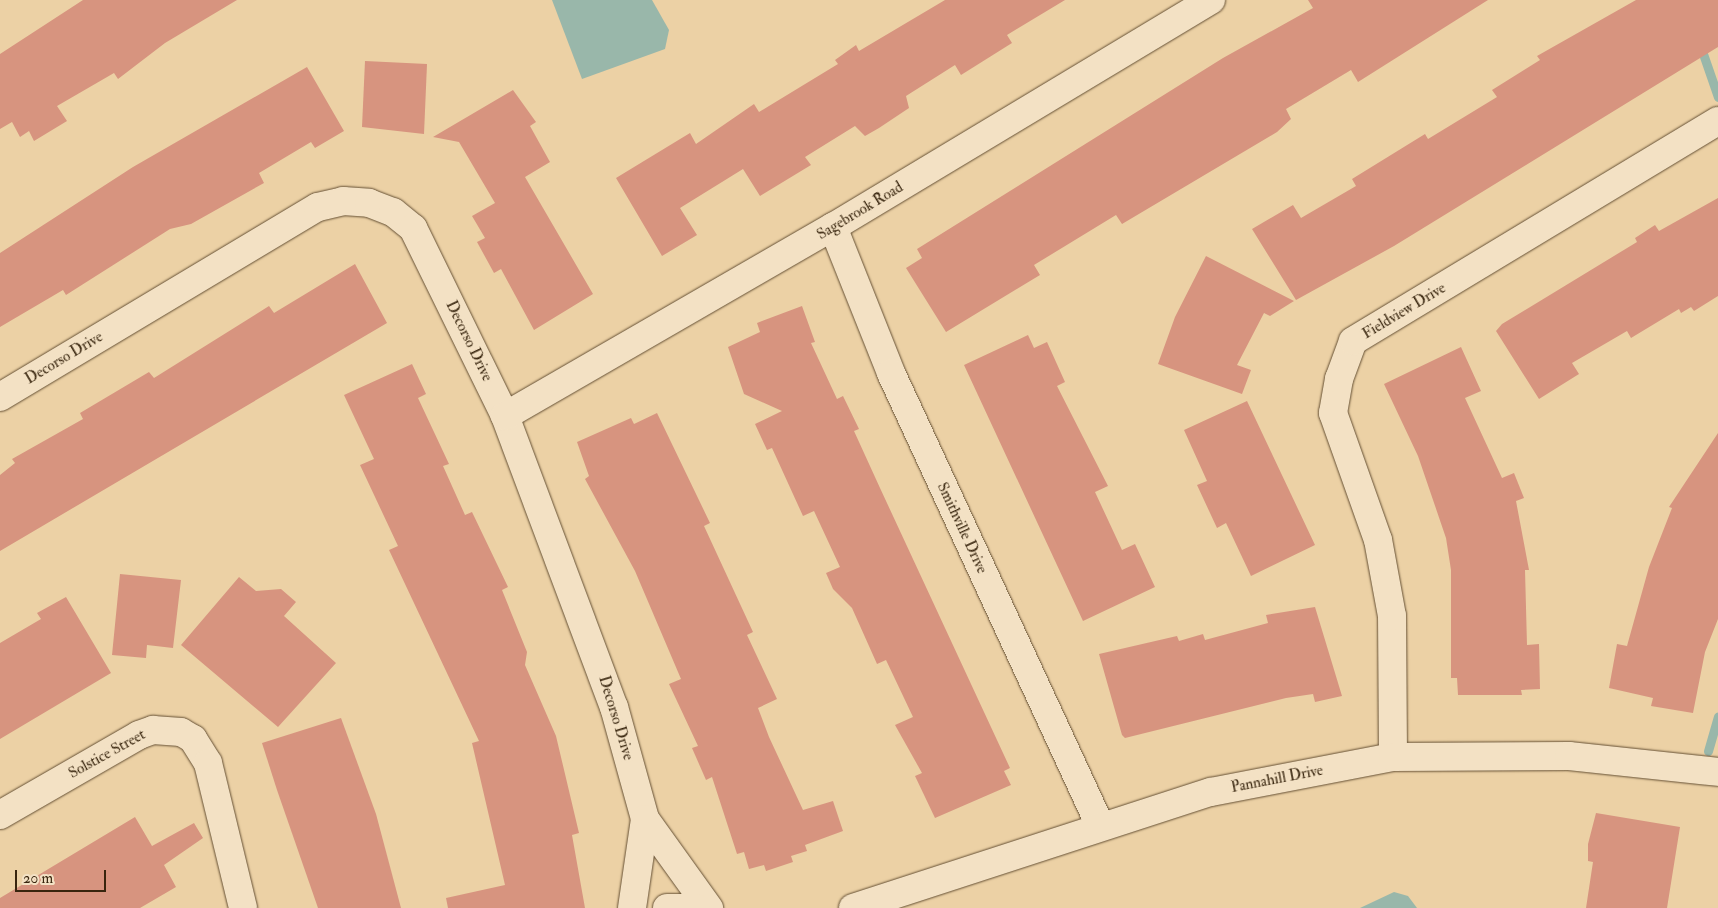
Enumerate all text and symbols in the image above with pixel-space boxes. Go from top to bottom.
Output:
street label: Sagebrook Road [814,178,906,244]
street label: Fieldview Drive [1359,279,1449,343]
street label: Decorso Drive [442,298,496,384]
street label: Decorso Drive [22,328,106,388]
street label: Smithville Drive [933,480,991,576]
street label: Decorso Drive [595,674,637,762]
street label: Solstice Street [66,726,148,782]
street label: Pannahill Drive [1230,761,1324,797]
scale bar [18,860,109,892]
text: 20 m [23,869,53,888]

